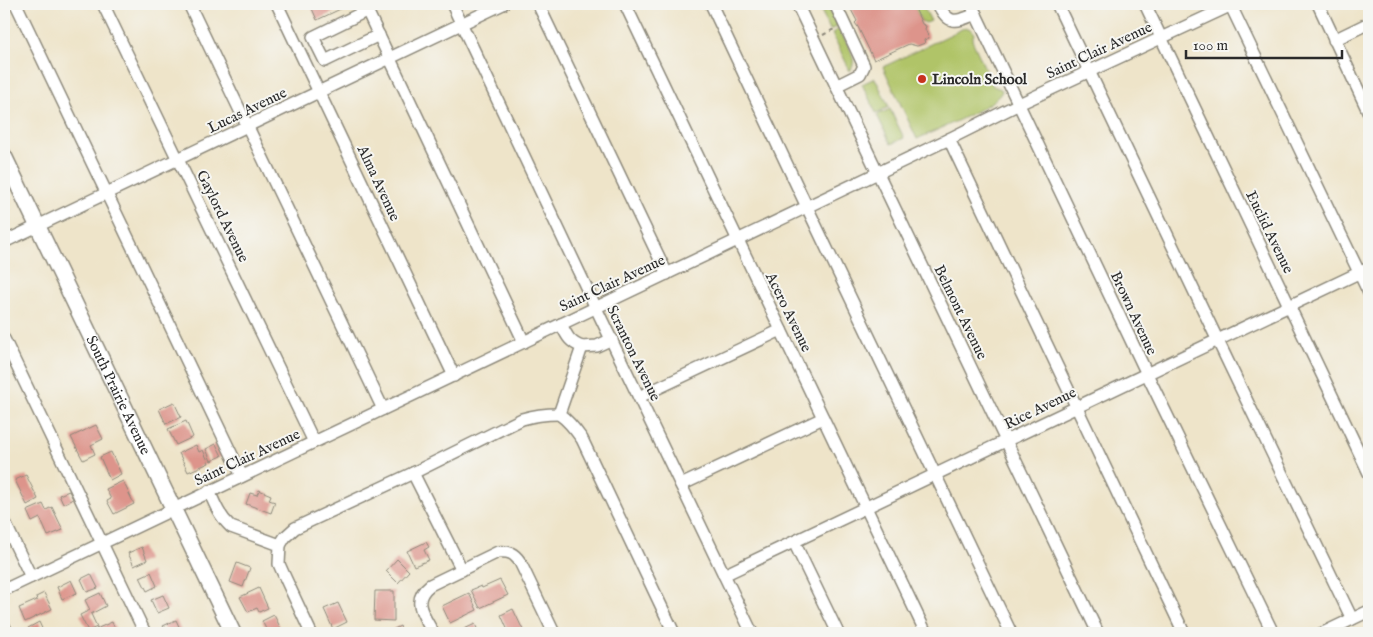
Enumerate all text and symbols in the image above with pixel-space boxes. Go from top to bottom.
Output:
street label: Saint Clair Avenue [1043,18,1155,83]
scale bar [1186,28,1342,60]
text: 100 m [1193,36,1229,55]
place label: Lincoln School [932,70,1028,89]
marker: Lincoln School [916,73,928,85]
street label: Lucas Avenue [205,83,290,138]
street label: Alma Avenue [352,141,404,224]
street label: Gaylord Avenue [192,167,253,265]
street label: Euclid Avenue [1241,188,1298,277]
street label: Saint Clair Avenue [556,251,668,316]
street label: Belmont Avenue [930,262,992,363]
street label: Acero Avenue [761,268,816,355]
street label: Brown Avenue [1106,268,1161,358]
street label: Scranton Avenue [602,302,665,404]
street label: South Prairie Avenue [82,332,155,458]
street label: Rice Avenue [1001,383,1079,434]
street label: Saint Clair Avenue [191,425,303,490]

